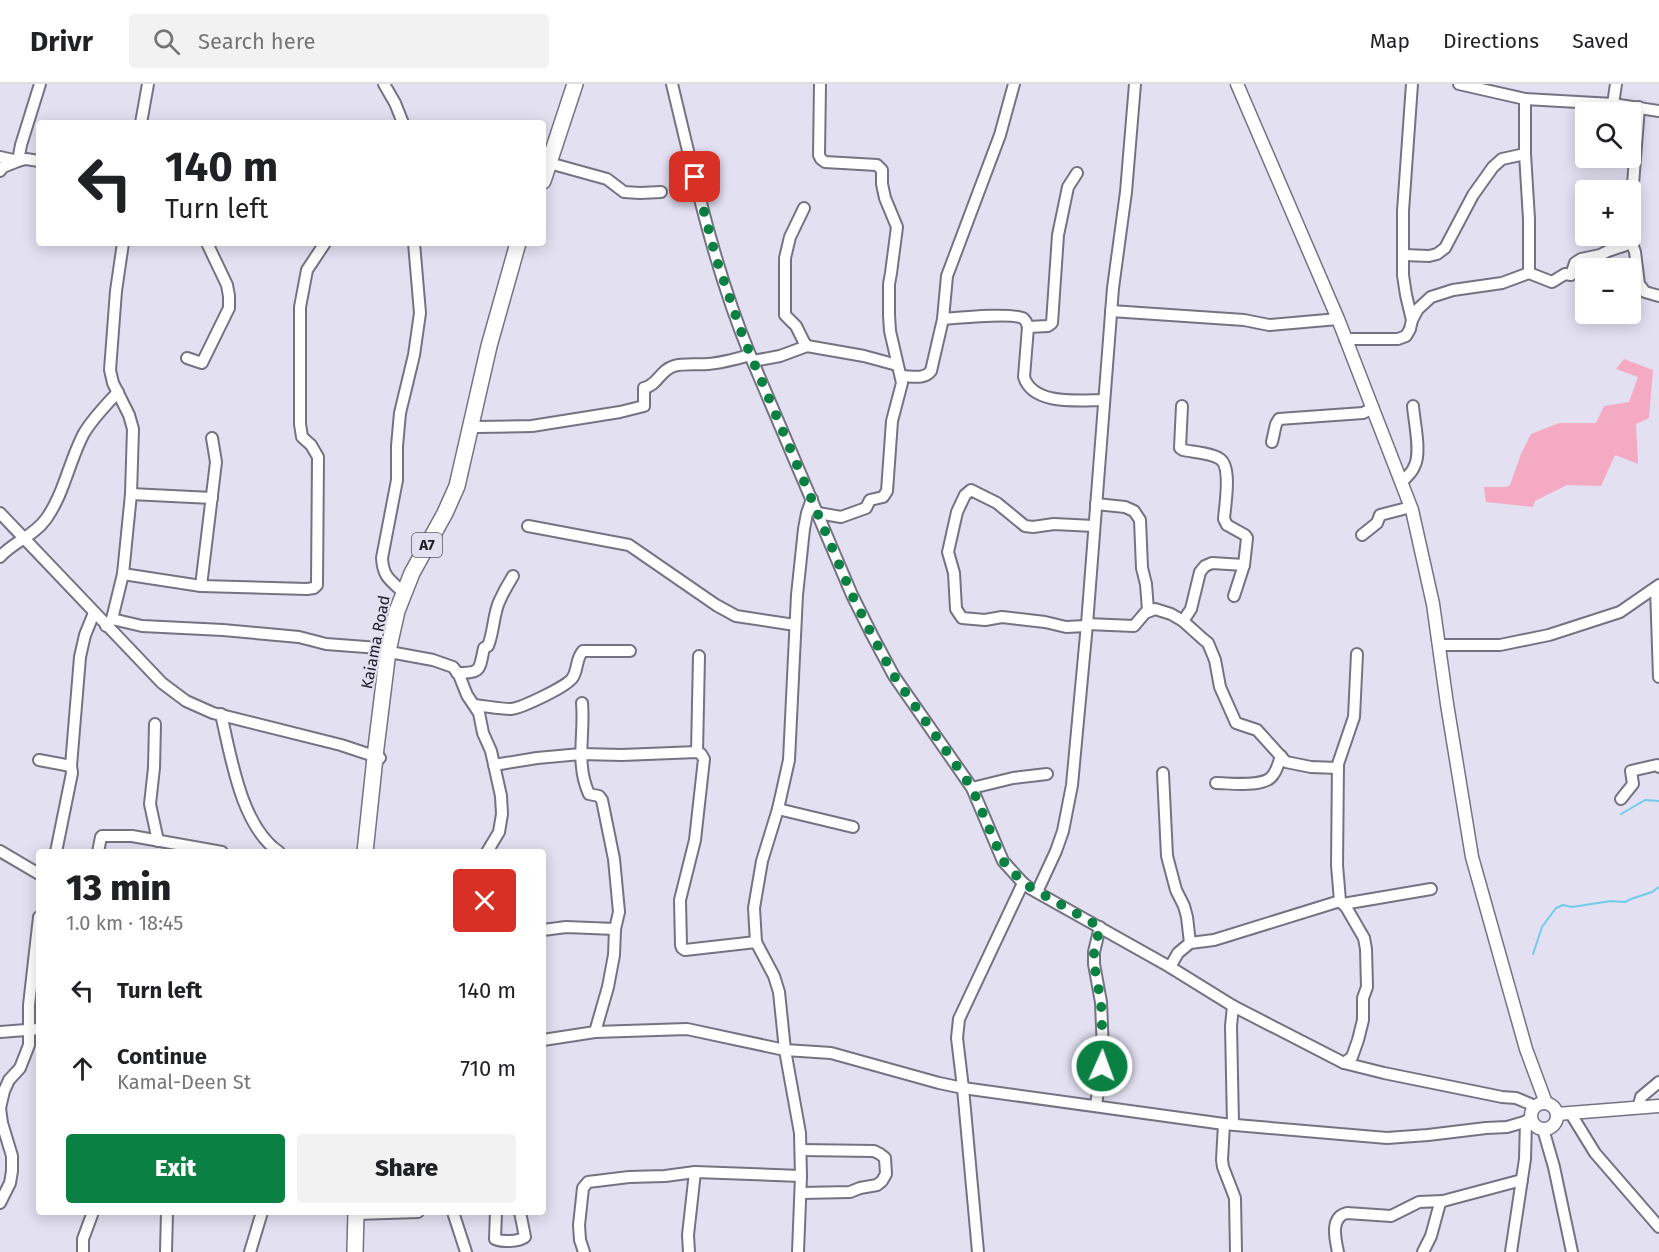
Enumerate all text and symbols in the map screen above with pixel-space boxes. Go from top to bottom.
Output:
search box [129,14,549,68]
text: Drivr [30,25,93,58]
icon: search [150,25,183,58]
text: Search here [198,28,315,55]
text: Map [1370,28,1410,54]
text: Directions [1443,28,1539,54]
text: Saved [1572,28,1629,54]
map controls [1575,102,1641,324]
button: search [1575,102,1641,168]
text: 140 m [165,142,278,192]
icon: left [66,144,144,222]
pin [669,151,720,202]
icon: arrive [678,160,711,193]
button: + [1575,180,1641,246]
text: Turn left [165,193,268,225]
button: − [1575,258,1641,324]
road number: A7 [412,533,442,557]
street label: Kaiama Road [357,594,394,690]
text: 13 min [66,866,171,910]
button: close [453,869,516,932]
text: 1.0 km · 18:45 [66,911,183,935]
icon: left [66,974,99,1007]
text: Turn left [117,977,202,1004]
text: 140 m [458,977,516,1004]
position arrow [1070,1034,1134,1098]
text: Continue [117,1043,207,1070]
icon: ahead [66,1052,99,1085]
text: 710 m [460,1055,516,1082]
text: Kamal-Deen St [117,1070,251,1094]
button: Exit [66,1134,285,1203]
button: Share [297,1134,516,1203]

